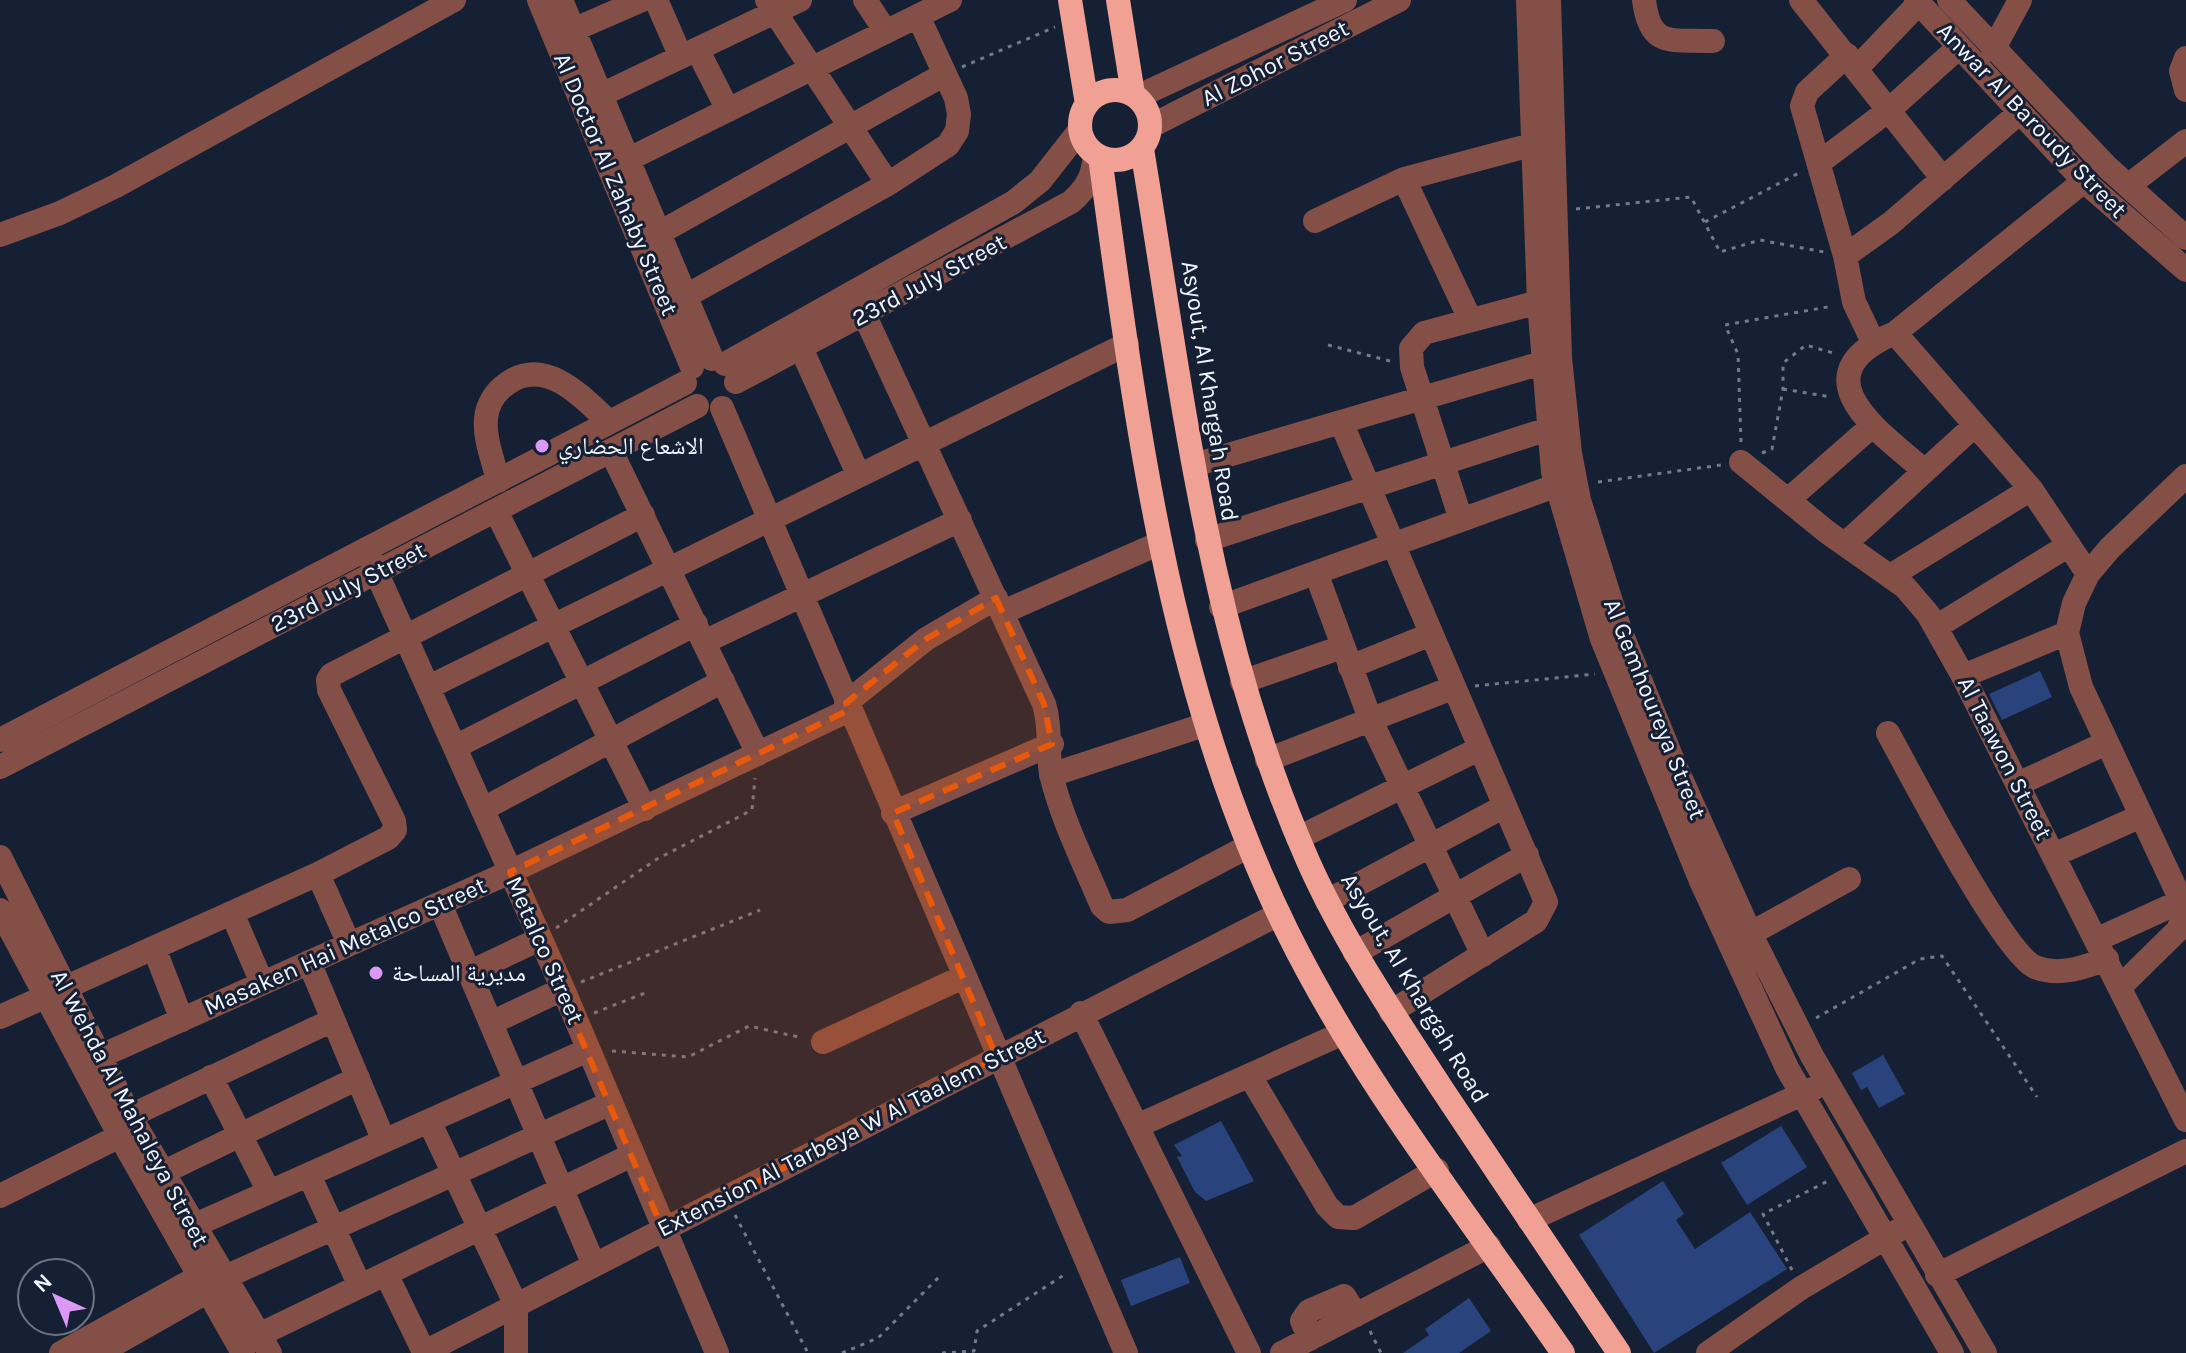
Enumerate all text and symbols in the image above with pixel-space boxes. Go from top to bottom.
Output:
street label: Al Zohor Street [1197,14,1353,112]
street label: Anwar Al Baroudy Street [1931,16,2133,224]
street label: Al Doctor Al Zahaby Street [548,49,684,319]
street label: 23rd July Street [847,228,1011,332]
street label: Asyout, Al Khargah Road [1176,259,1244,523]
place label: الاشعاع الحضاري [558,432,704,465]
marker: الاشعاع الحضاري [533,437,551,455]
street label: 23rd July Street [266,536,430,638]
street label: Al Gemhoureya Street [1598,595,1712,823]
street label: Al Taawon Street [1952,672,2058,844]
street label: Asyout, Al Khargah Road [1335,868,1495,1108]
street label: Masaken Hai Metalco Street [199,871,491,1021]
street label: Metalco Street [500,872,590,1028]
place label: مديرية المساحة [392,959,526,987]
marker: مديرية المساحة [367,964,385,982]
street label: Al Wehda Al Mahaleya Street [45,965,215,1251]
street label: Extension Al Tarbeya W Al Taalem Street [652,1021,1050,1243]
north arrow [16,1257,96,1337]
text: N [28,1268,58,1298]

